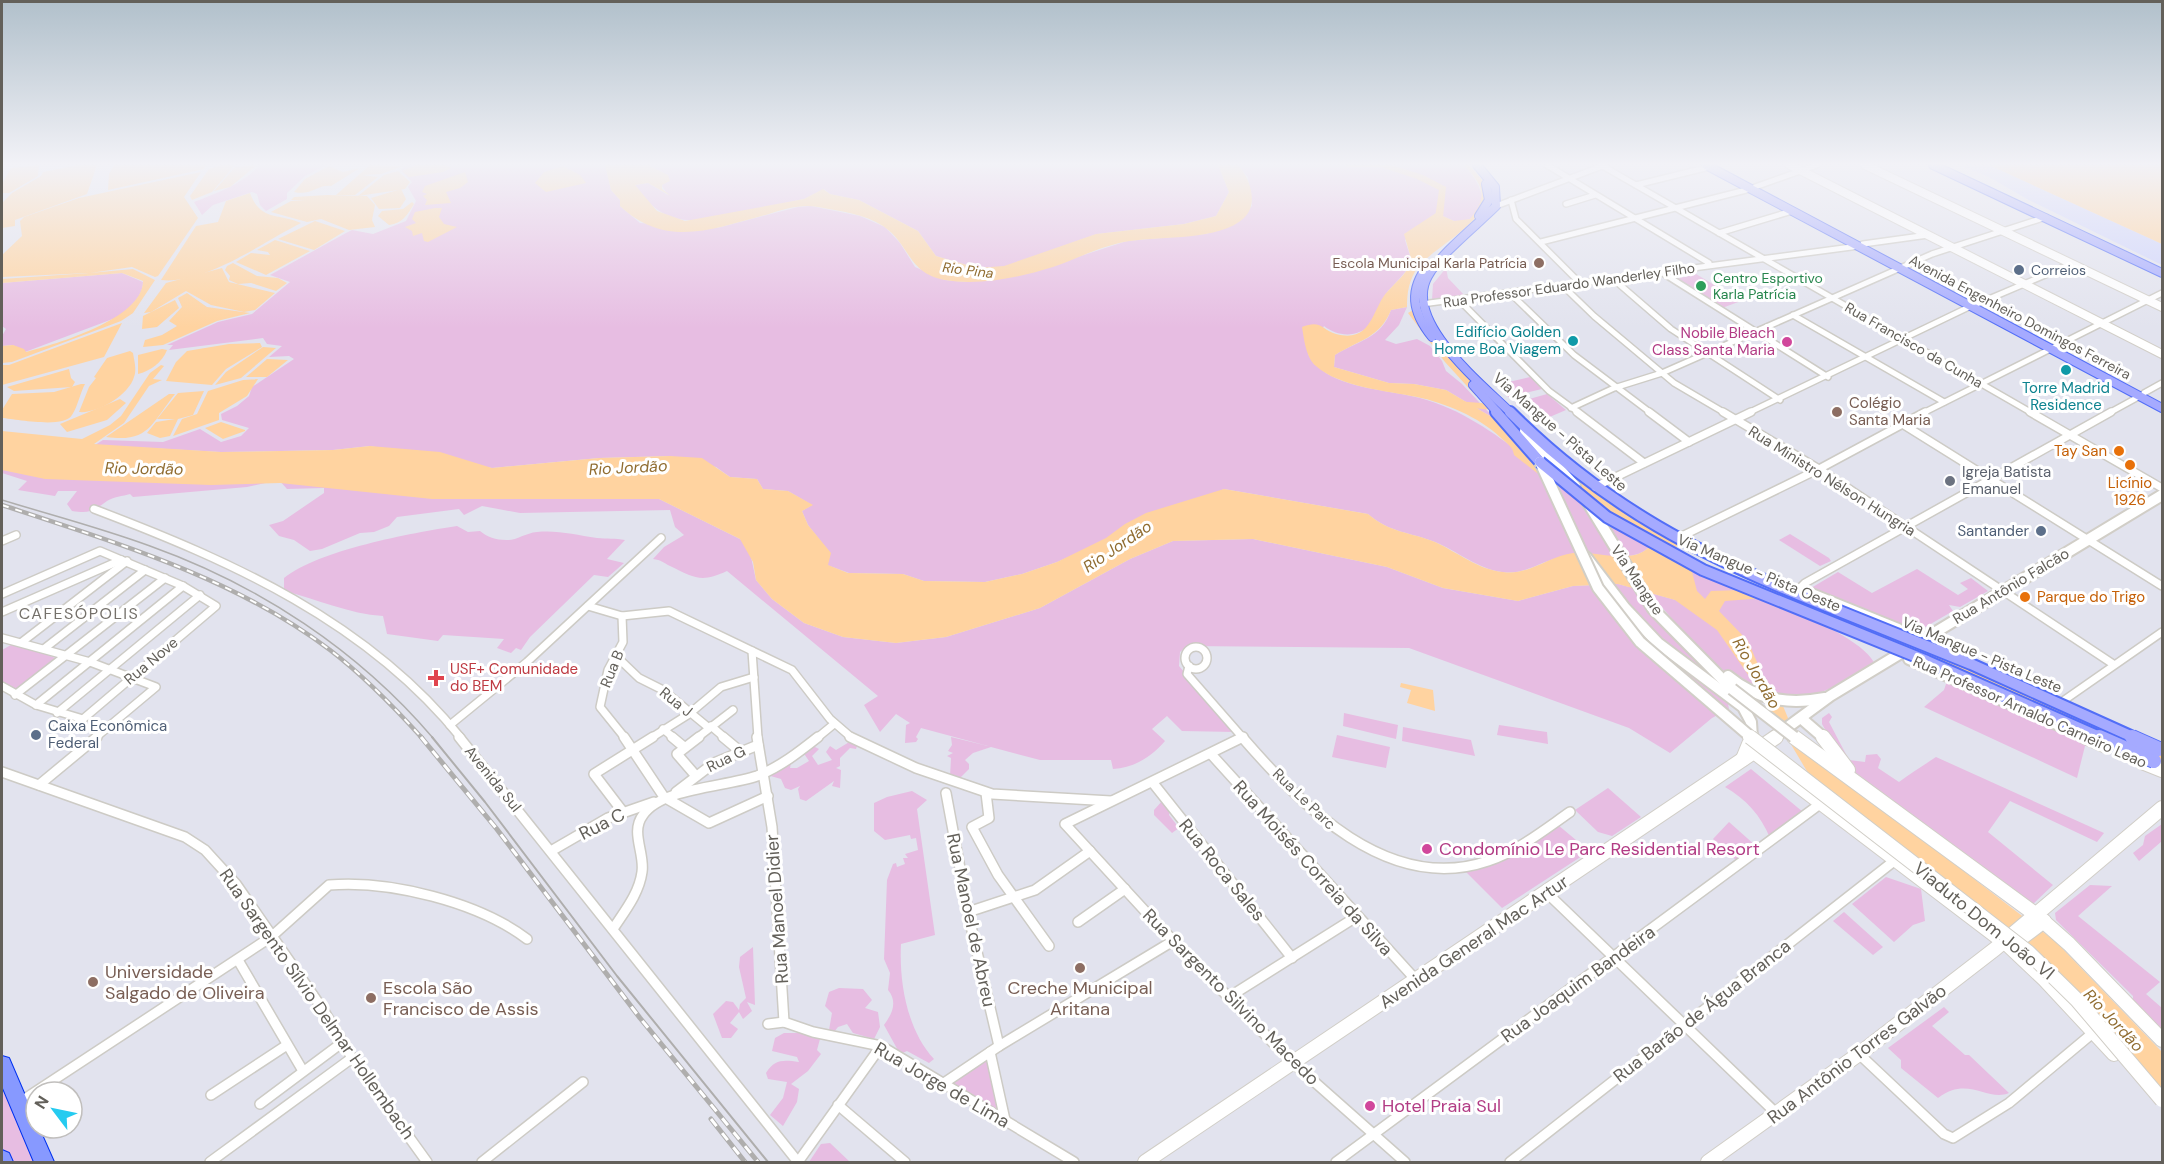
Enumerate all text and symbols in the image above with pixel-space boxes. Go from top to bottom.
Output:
street label: Avenida Engenheiro Domingos Ferreira [1906,251,2134,383]
place label: Escola Municipal Karla Patrícia [1332,254,1527,272]
marker: Escola Municipal Karla Patrícia [1532,256,1546,270]
water label: Rio Pina [941,258,995,282]
street label: Rua Professor Eduardo Wanderley Filho [1442,258,1696,312]
place label: Correios [2031,261,2086,279]
marker: Correios [2012,263,2026,277]
place label: Centro Esportivo Karla Patrícia [1713,269,1823,303]
marker: Centro Esportivo Karla Patrícia [1694,279,1708,293]
street label: Rua Francisco da Cunha [1842,298,1986,392]
place label: Edifício Golden Home Boa Viagem [1434,322,1561,359]
place label: Nobile Bleach Class Santa Maria [1652,323,1775,360]
marker: Edifício Golden Home Boa Viagem [1566,334,1580,348]
marker: Nobile Bleach Class Santa Maria [1780,335,1794,349]
marker: Torre Madrid Residence [2059,363,2073,377]
street label: Via Mangue - Pista Leste [1489,368,1631,496]
place label: Torre Madrid Residence [2022,378,2110,415]
place label: Colégio Santa Maria [1849,393,1931,430]
marker: Colégio Santa Maria [1830,405,1844,419]
street label: Rua Ministro Nélson Hungria [1745,421,1919,541]
place label: Tay San [2054,441,2107,461]
marker: Tay San [2112,444,2126,458]
water label: Rio Jordão [588,455,668,480]
water label: Rio Jordão [104,457,184,480]
marker: Licínio 1926 [2123,458,2137,472]
place label: Igreja Batista Emanuel [1962,462,2051,499]
place label: Licínio 1926 [2108,473,2152,510]
marker: Igreja Batista Emanuel [1943,474,1957,488]
water label: Rio Jordão [1079,516,1156,577]
place label: Santander [1957,521,2029,541]
marker: Santander [2034,524,2048,538]
street label: Via Mangue - Pista Oeste [1674,529,1844,617]
street label: Via Mangue [1606,541,1668,619]
street label: Rua Antônio Falcão [1949,543,2073,629]
place label: Parque do Trigo [2037,587,2145,607]
marker: Parque do Trigo [2018,590,2032,604]
district label: CAFESÓPOLIS [19,603,139,624]
street label: Via Mangue - Pista Leste [1899,612,2065,698]
street label: Rua Nove [120,633,182,689]
water label: Rio Jordão [1728,634,1785,713]
street label: Rua B [595,647,629,691]
street label: Rua Professor Arnaldo Carneiro Leao [1910,651,2150,773]
place label: USF+ Comunidade do BEM [450,659,578,696]
marker: USF+ Comunidade do BEM [427,669,445,687]
street label: Rua J [655,683,697,721]
place label: Caixa Econômica Federal [48,716,167,753]
marker: Caixa Econômica Federal [29,728,43,742]
street label: Rua G [703,741,749,777]
street label: Avenida Sul [460,742,526,816]
street label: Rua Le Parc [1268,764,1340,834]
street label: Rua Moisés Correia da Silva [1228,775,1398,961]
street label: Rua C [575,802,629,846]
street label: Rua Roca Sales [1173,814,1271,926]
street label: Rua Manoel de Abreu [941,831,1001,1009]
street label: Rua Manoel Didier [760,833,794,985]
place label: Condomínio Le Parc Residential Resort [1439,837,1760,861]
marker: Condomínio Le Parc Residential Resort [1420,842,1434,856]
street label: Viaduto Dom João VI [1908,857,2060,985]
street label: Rua Sargento Sílvio Delmar Hollembach [214,864,420,1144]
street label: Avenida General Mac Artur [1375,869,1573,1014]
street label: Rua Sargento Silvino Macedo [1137,903,1325,1091]
street label: Rua Joaquim Bandeira [1496,920,1660,1048]
street label: Rua Barão de Água Branca [1608,934,1796,1088]
place label: Universidade Salgado de Oliveira [105,960,264,1005]
marker: Creche Municipal Aritana [1073,961,1087,975]
marker: Universidade Salgado de Oliveira [86,975,100,989]
place label: Escola São Francisco de Assis [383,976,539,1021]
place label: Creche Municipal Aritana [1008,976,1152,1021]
street label: Rua Antônio Torres Galvão [1762,979,1952,1129]
water label: Rio Jordão [2079,984,2148,1056]
marker: Escola São Francisco de Assis [364,991,378,1005]
street label: Rua Jorge de Lima [870,1037,1014,1133]
north arrow [24,1080,84,1140]
text: N [30,1092,54,1113]
place label: Hotel Praia Sul [1382,1094,1501,1118]
marker: Hotel Praia Sul [1363,1099,1377,1113]

